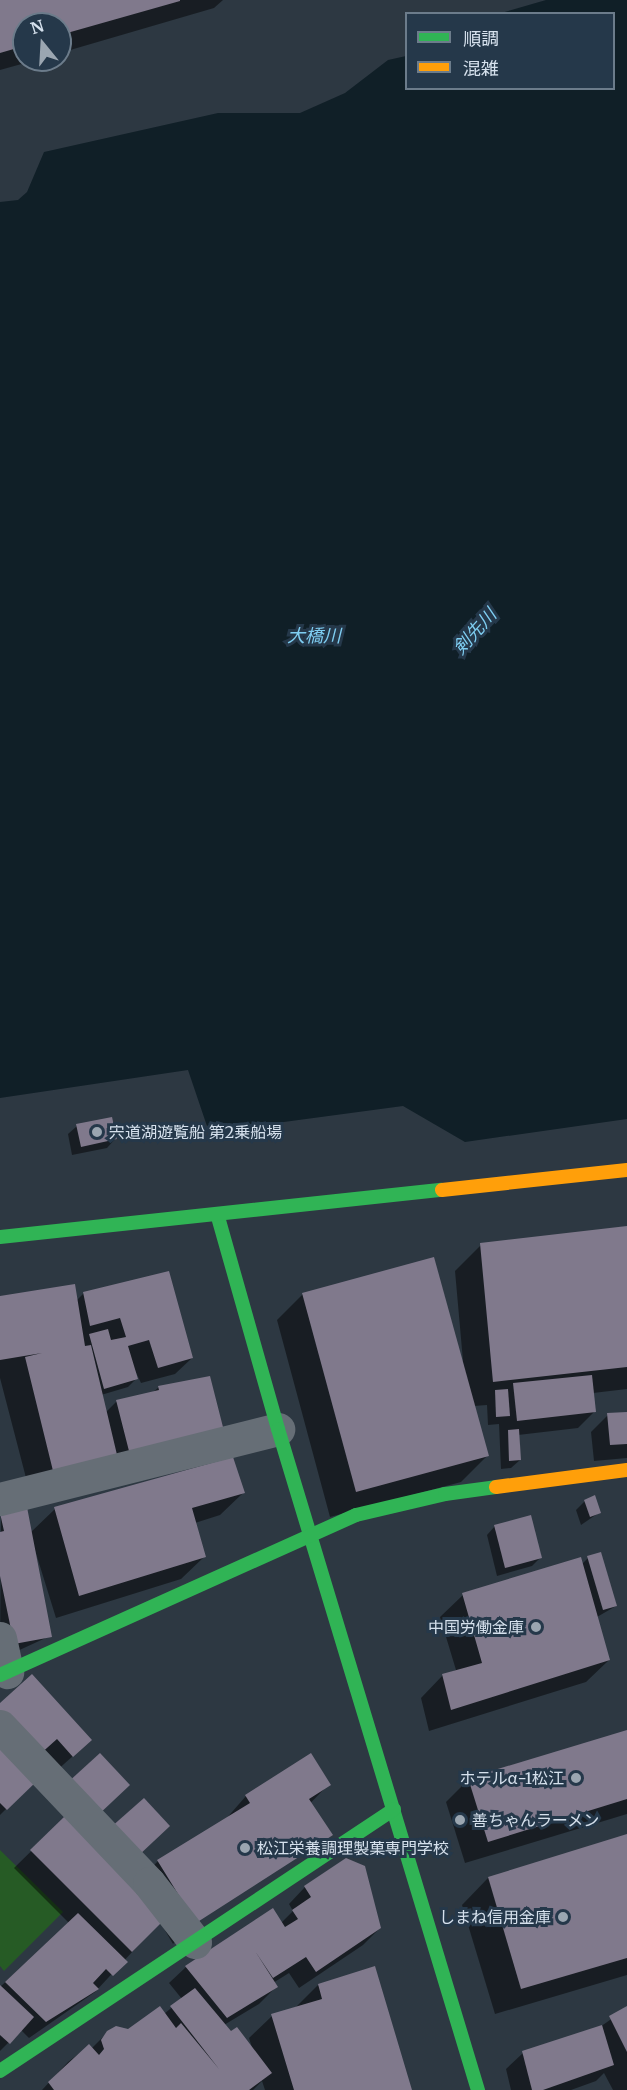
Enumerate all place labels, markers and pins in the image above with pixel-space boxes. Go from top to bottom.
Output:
place label: 宍道湖遊覧船 第2乗船場 [109,1122,282,1142]
marker: 宍道湖遊覧船 第2乗船場 [90,1125,104,1139]
place label: 中国労働金庫 [428,1617,524,1637]
marker: 中国労働金庫 [529,1620,543,1634]
place label: ホテルα-1松江 [460,1768,564,1788]
marker: ホテルα-1松江 [569,1771,583,1785]
place label: 善ちゃんラーメン [472,1810,600,1830]
marker: 善ちゃんラーメン [453,1813,467,1827]
place label: 松江栄養調理製菓専門学校 [257,1838,449,1858]
marker: 松江栄養調理製菓専門学校 [238,1841,252,1855]
place label: しまね信用金庫 [439,1907,551,1927]
marker: しまね信用金庫 [556,1910,570,1924]

